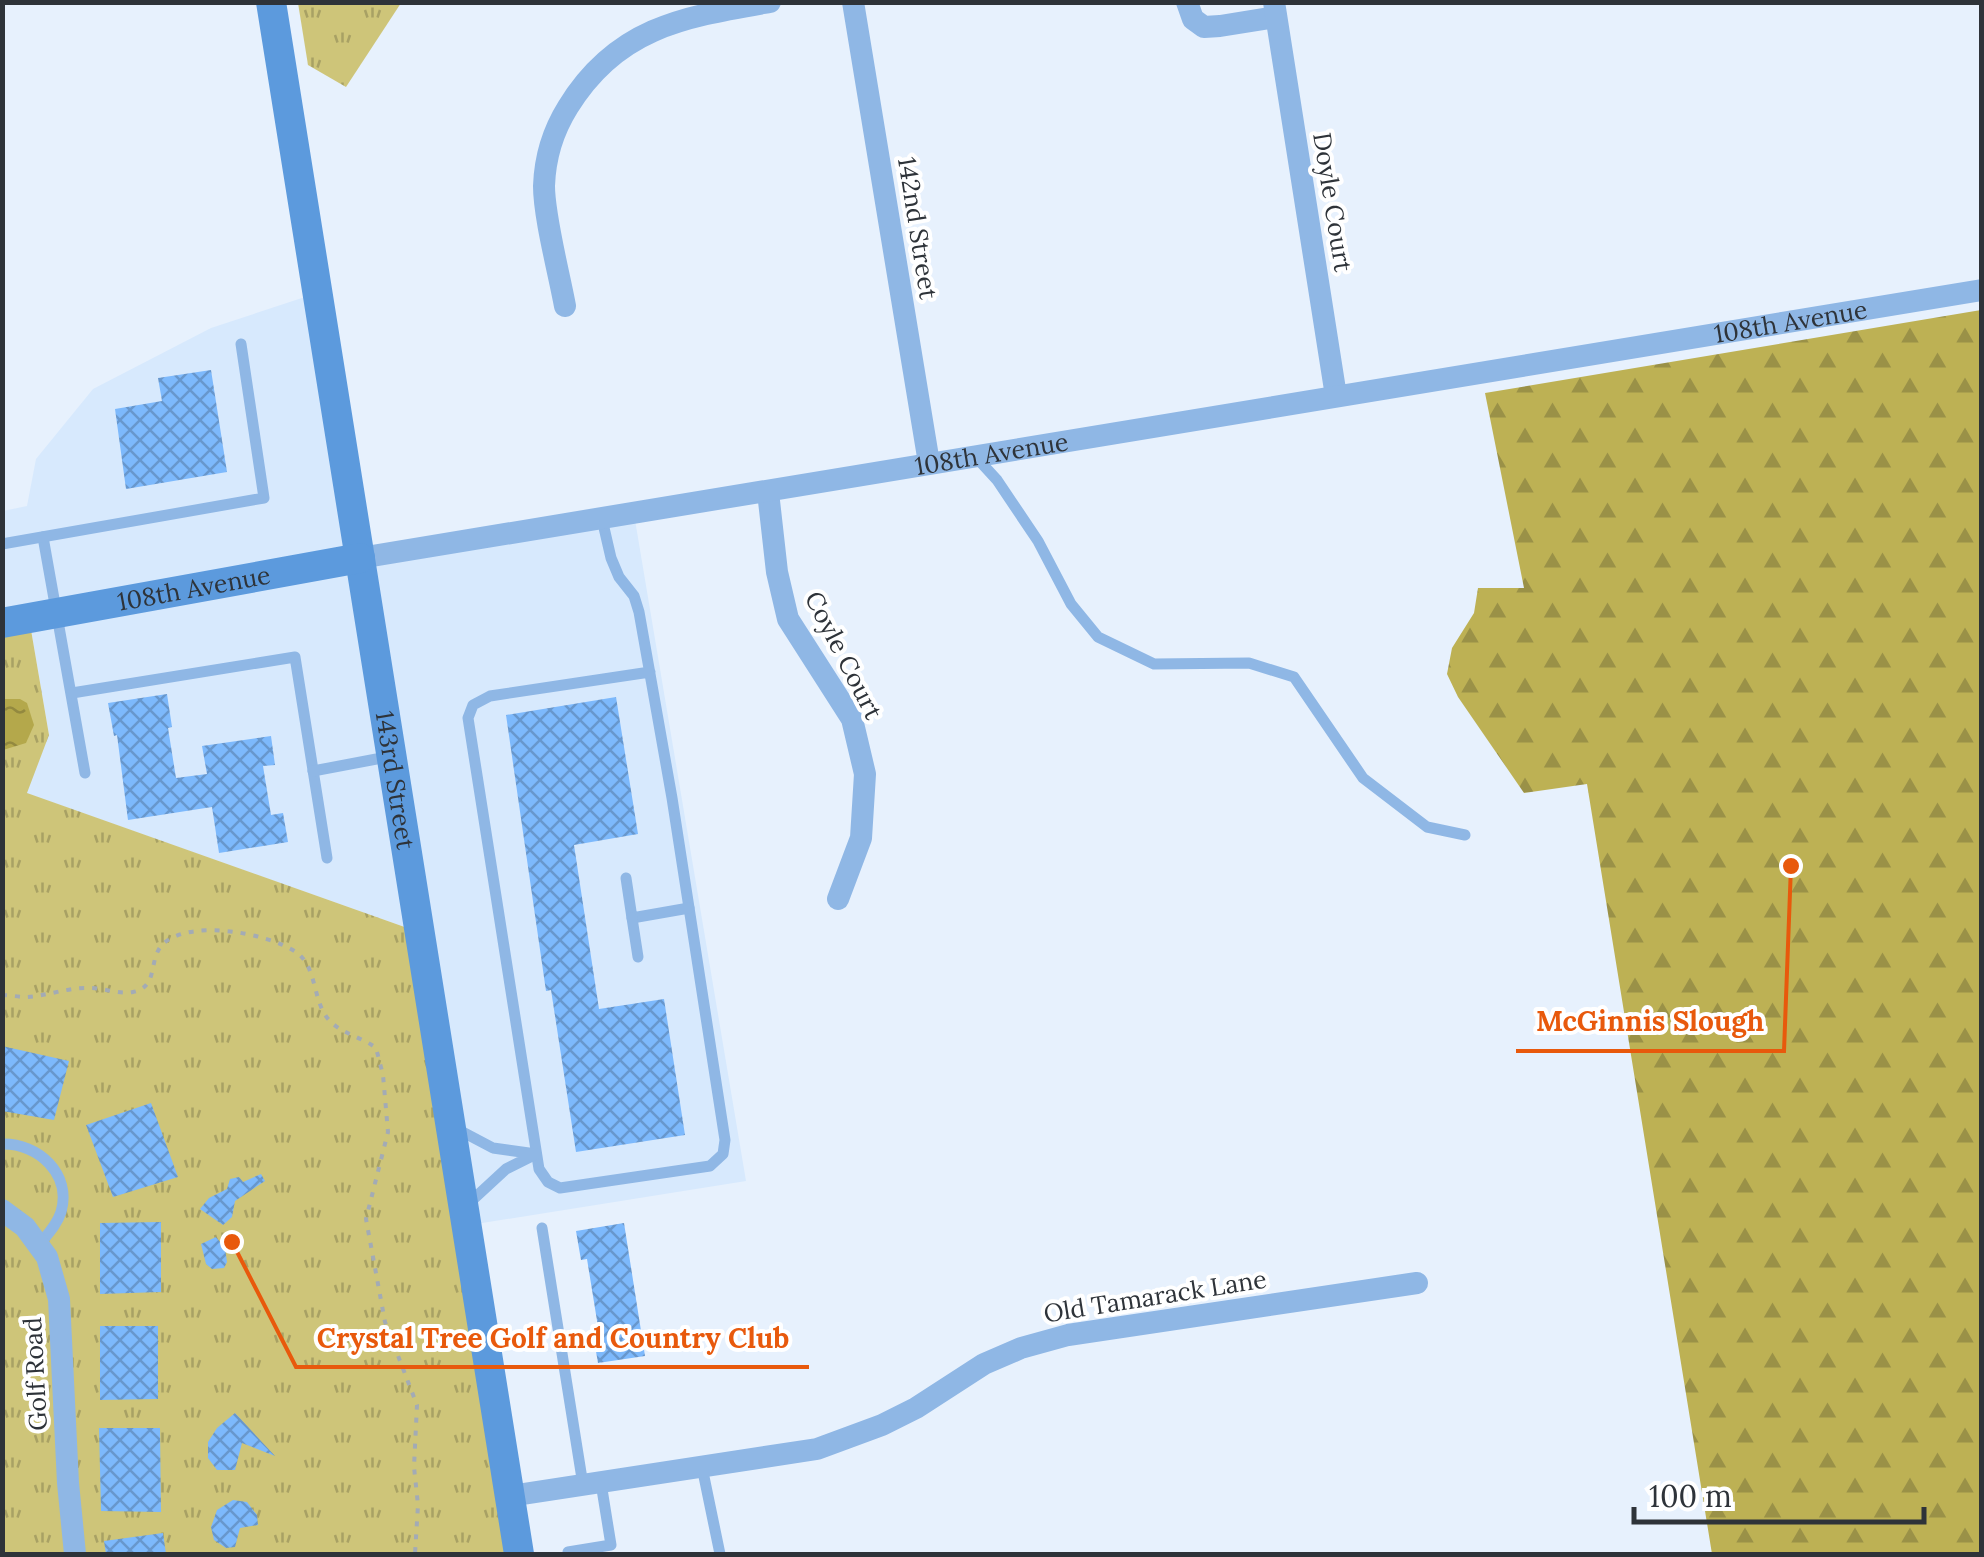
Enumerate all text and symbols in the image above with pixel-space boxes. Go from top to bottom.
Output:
street label: Doyle Court [1306,130,1360,274]
street label: 142nd Street [891,155,945,302]
street label: 108th Avenue [1712,293,1870,350]
street label: 108th Avenue [912,425,1070,482]
street label: 108th Avenue [115,559,273,618]
street label: Coyle Court [798,586,890,725]
street label: 143rd Street [369,709,422,852]
callout: McGinnis Slough [1516,993,1784,1051]
text: McGinnis Slough [1536,1003,1764,1039]
street label: Old Tamarack Lane [1041,1263,1269,1329]
callout: Crystal Tree Golf and Country Club [296,1309,809,1367]
street label: Golf Road [16,1316,54,1432]
text: Crystal Tree Golf and Country Club [317,1320,789,1356]
scale bar [1634,1462,1924,1524]
text: 100 m [1649,1477,1732,1515]

